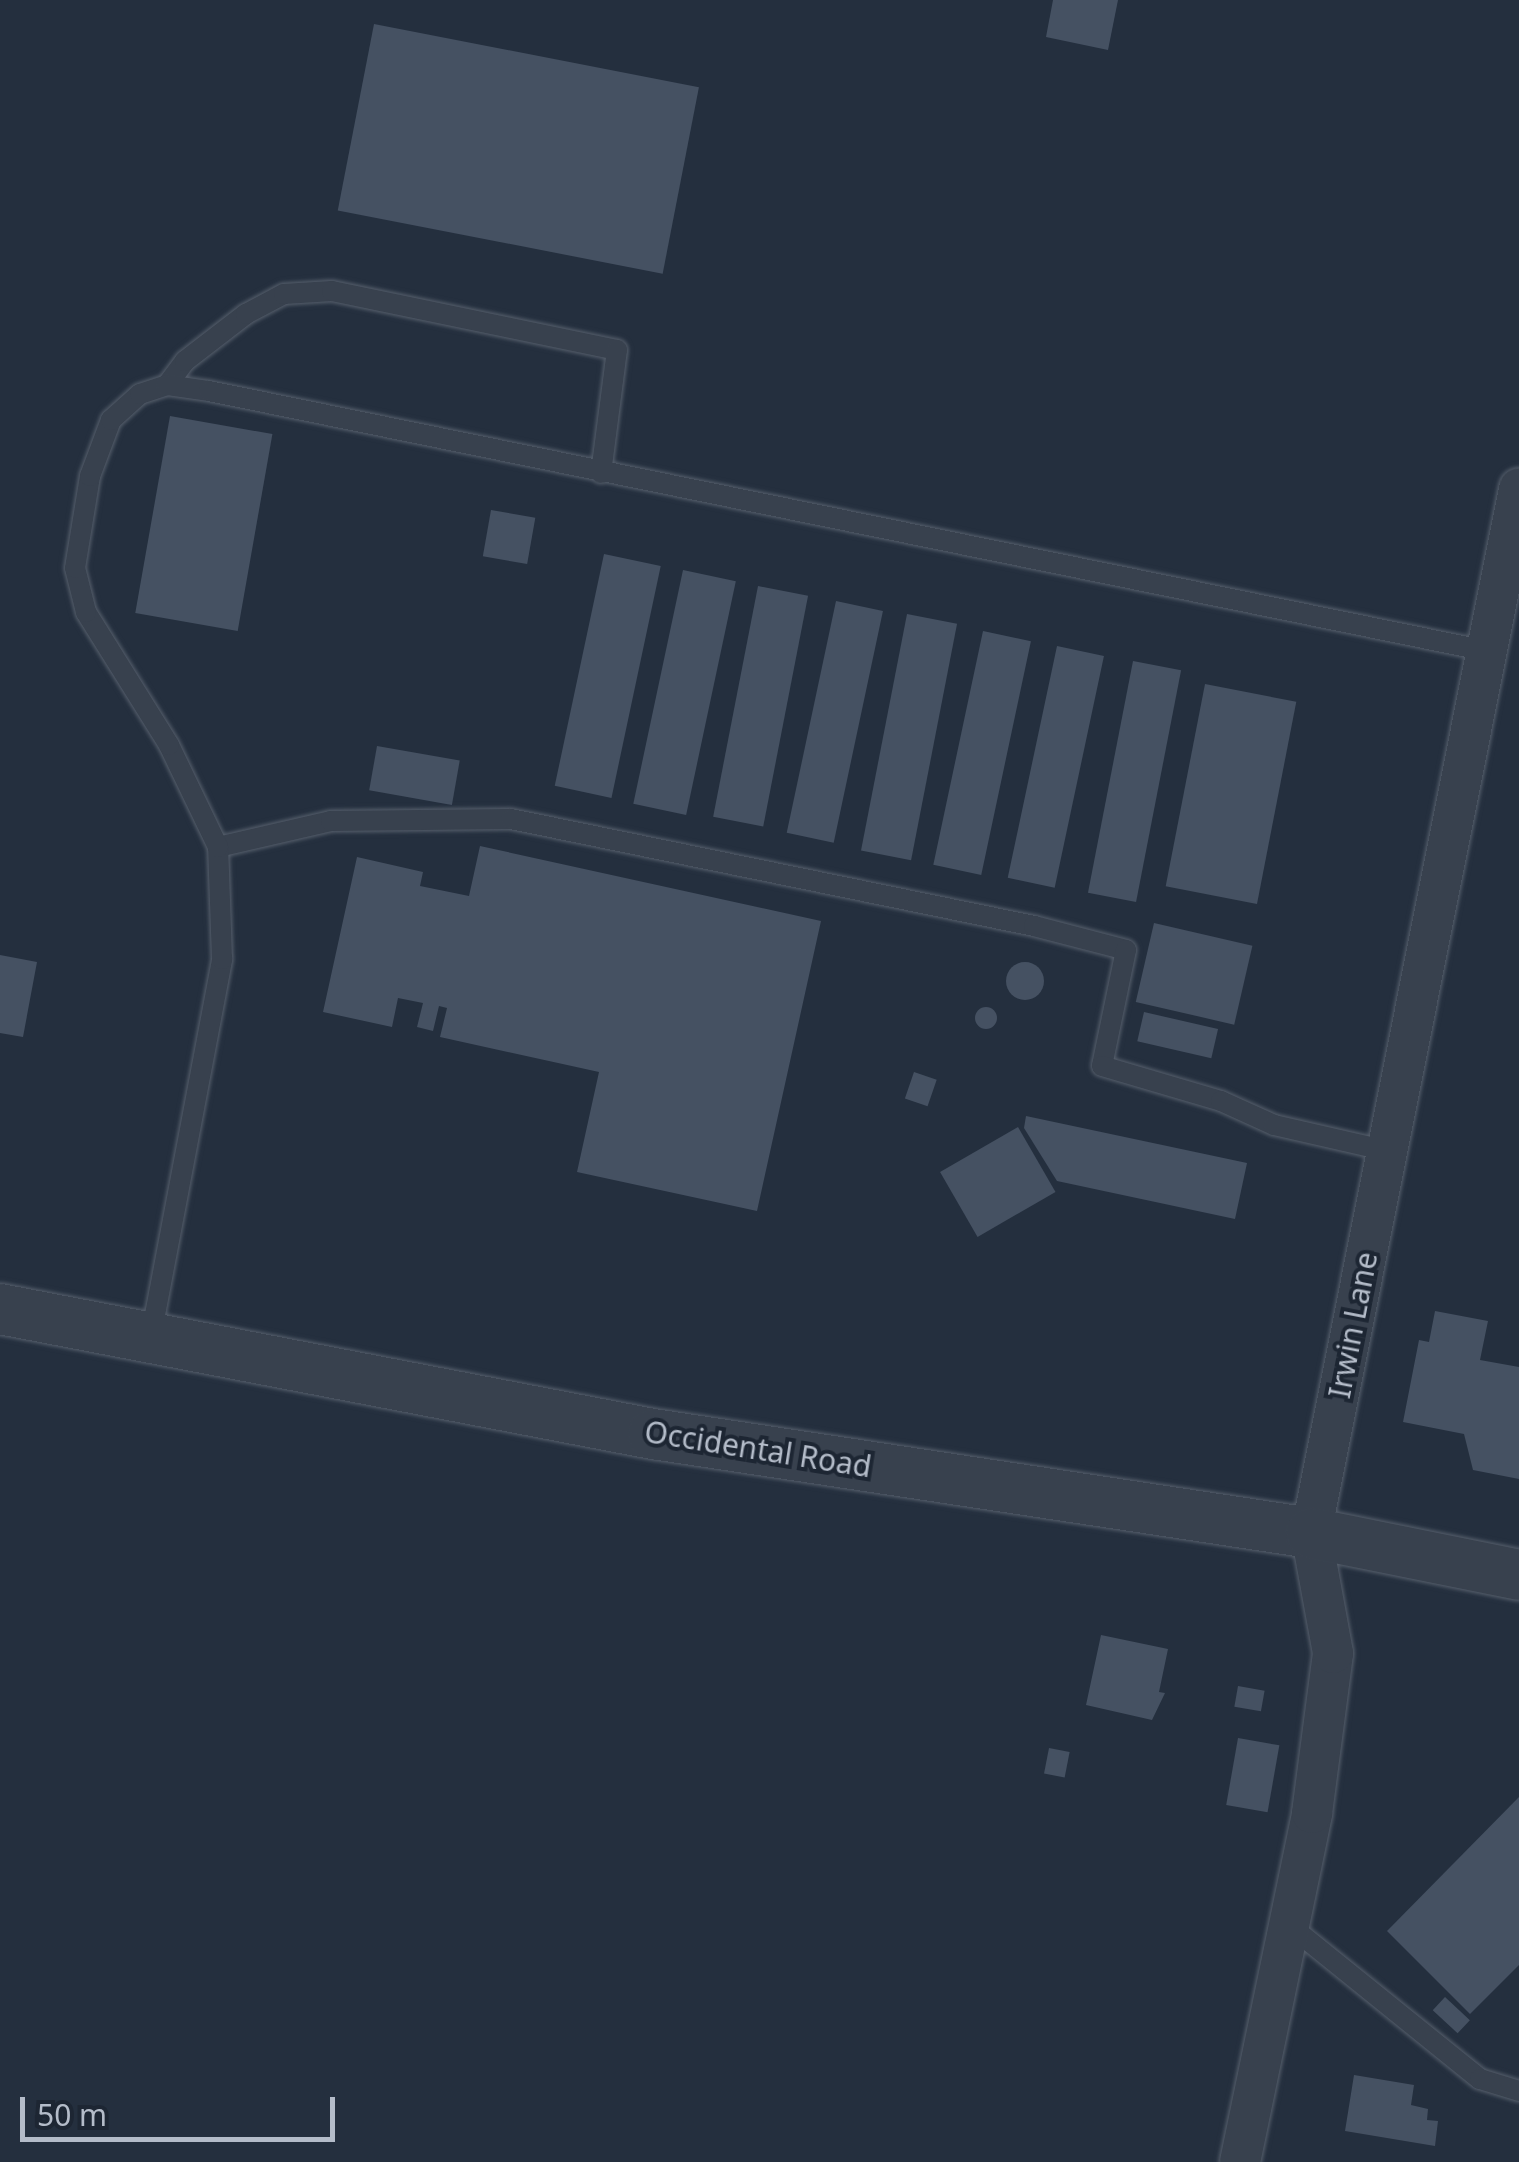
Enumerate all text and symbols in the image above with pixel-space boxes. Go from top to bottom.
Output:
street label: Irwin Lane [1321,1249,1385,1401]
street label: Occidental Road [642,1413,874,1485]
scale bar [25,2077,340,2139]
text: 50 m [37,2094,107,2135]

